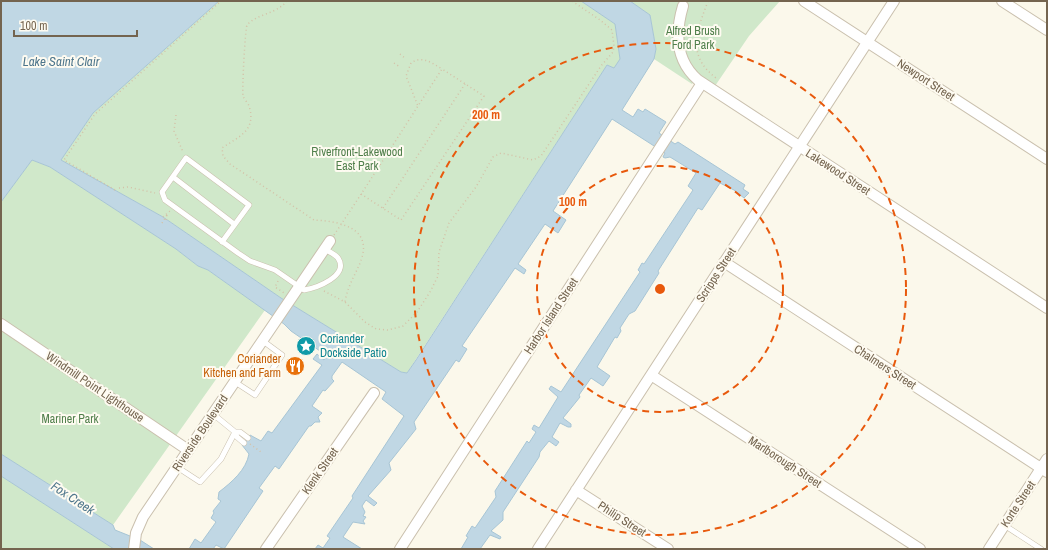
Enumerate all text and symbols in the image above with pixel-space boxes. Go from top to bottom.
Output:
scale bar [14,12,137,38]
text: 100 m [20,18,47,34]
park label: Alfred Brush Ford Park [665,23,720,53]
water label: Lake Saint Clair [23,53,100,70]
street label: Newport Street [894,55,958,105]
text: 200 m [472,107,500,123]
park label: Riverfront-Lakewood East Park [311,144,403,174]
street label: Lakewood Street [803,145,874,199]
text: 100 m [559,194,587,210]
street label: Scripps Street [692,244,740,306]
street label: Harbor Island Street [520,274,582,357]
centre of rings [653,282,667,296]
place label: Coriander Dockside Patio [320,331,387,361]
place icon: Coriander Dockside Patio [295,335,317,357]
street label: Chalmers Street [851,341,919,393]
street label: Windmill Point Lighthouse [43,348,147,426]
place label: Coriander Kitchen and Farm [203,351,282,381]
restaurant icon: Coriander Kitchen and Farm [284,355,306,377]
street label: Riverside Boulevard [168,392,232,474]
park label: Mariner Park [42,411,99,427]
street label: Marlborough Street [745,432,825,492]
street label: Klenk Street [298,444,342,498]
street label: Korte Street [997,477,1039,530]
water label: Fox Creek [48,478,99,519]
street label: Philip Street [595,498,649,541]

